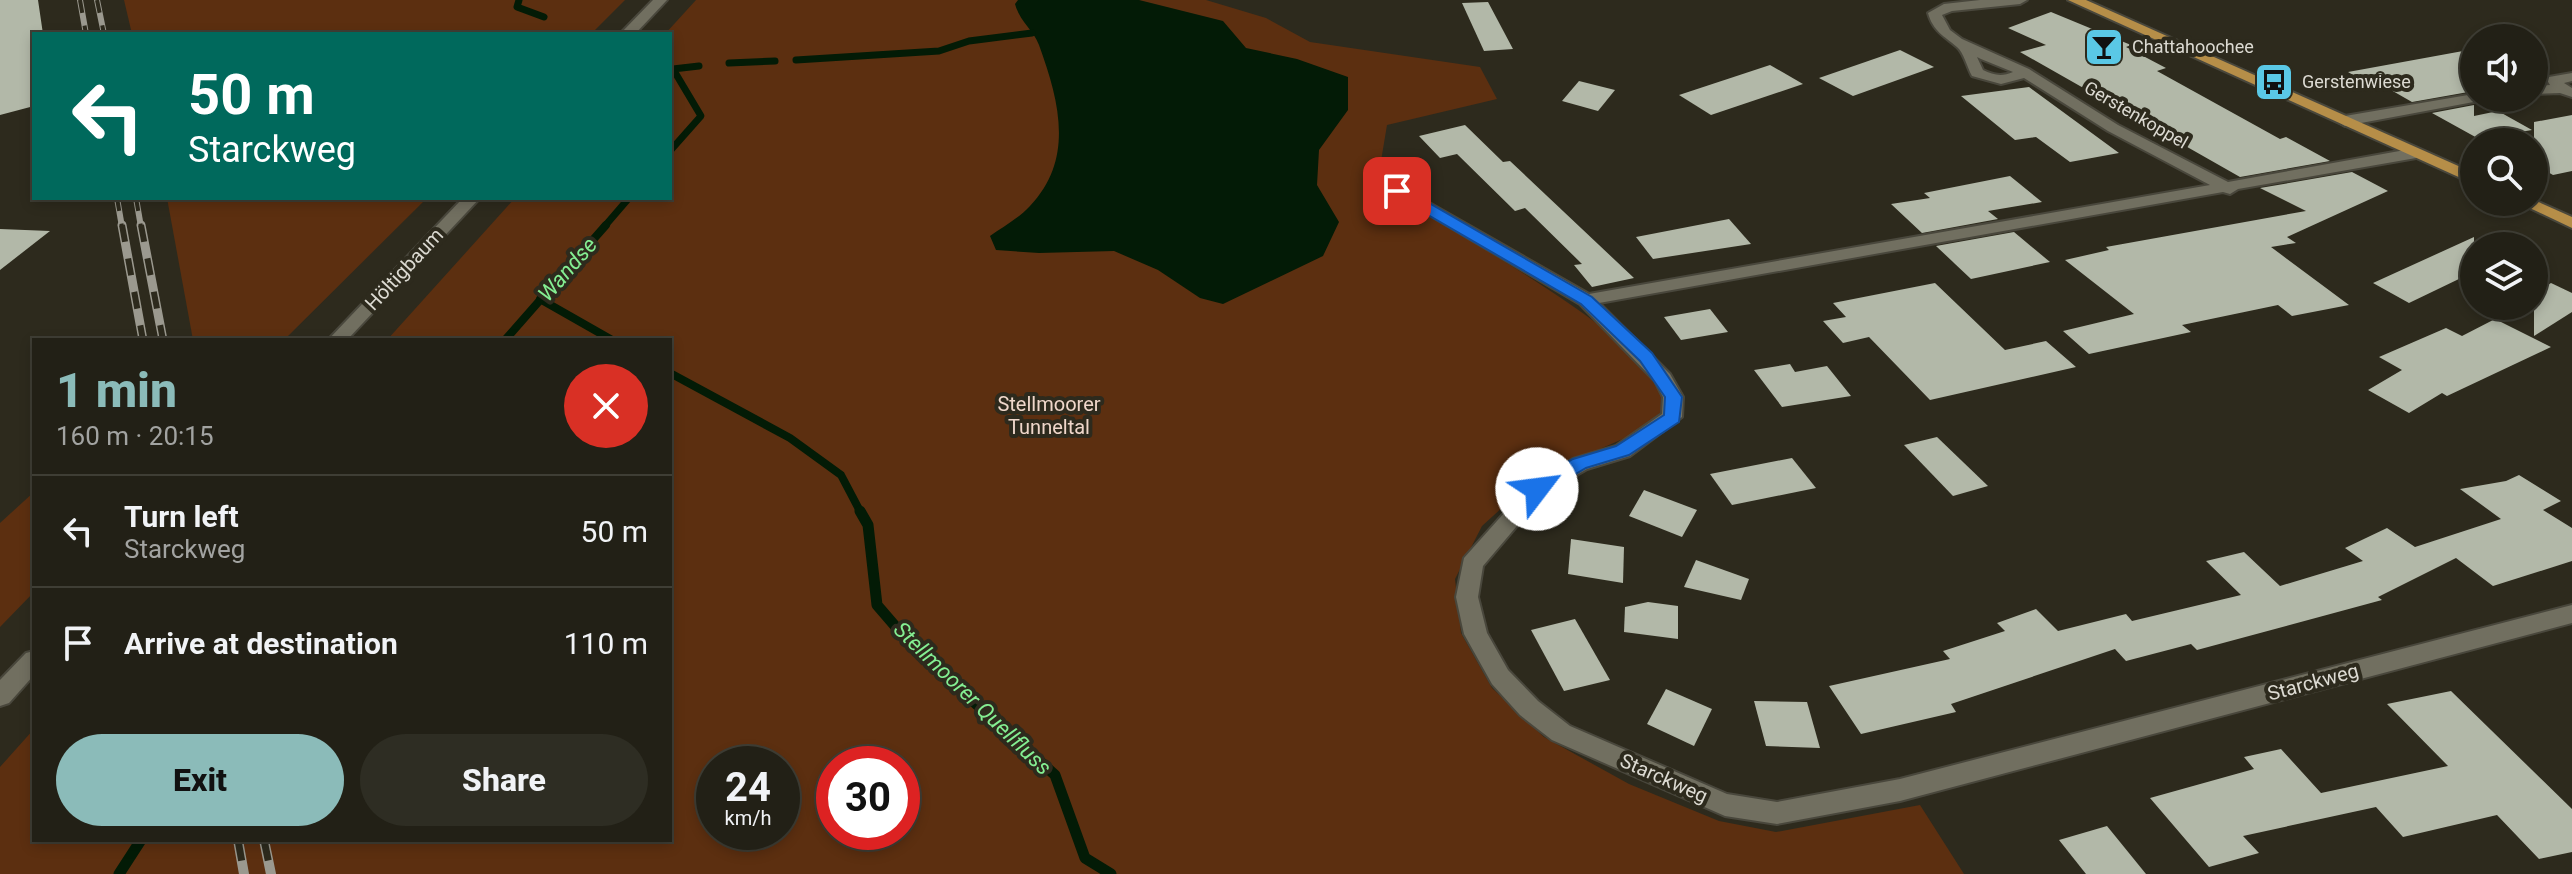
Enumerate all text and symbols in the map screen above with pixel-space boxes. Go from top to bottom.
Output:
map controls [2460,24,2548,320]
button: sound [2460,24,2548,112]
bar icon: Chattahoochee [2083,26,2125,68]
place label: Chattahoochee [2132,36,2254,57]
bus stop icon: Gerstenwiese [2253,61,2295,103]
text: 50 m [188,62,315,128]
icon: left [56,64,160,168]
place label: Gerstenwiese [2302,71,2411,92]
street label: Gerstenkoppel [2081,76,2192,153]
button: search [2460,128,2548,216]
text: Starckweg [188,129,356,171]
pin [1363,157,1431,225]
icon: arrive [1375,169,1419,213]
street label: Höltigbaum [360,223,448,315]
water label: Wandse [533,232,602,306]
button: layers [2460,232,2548,320]
text: 1 min [56,362,177,419]
button: close [564,364,648,448]
park label: Stellmoorer Tunneltal [997,392,1101,439]
text: 160 m · 20:15 [56,421,214,451]
position arrow [1495,447,1579,531]
text: Turn left [124,499,239,534]
icon: left [56,509,100,553]
text: 50 m [581,514,648,549]
text: Starckweg [124,534,245,564]
water label: Stellmoorer Quellfluss [889,617,1057,780]
icon: arrive [56,621,100,665]
text: Arrive at destination [124,626,398,661]
text: 110 m [564,626,648,661]
street label: Starckweg [2265,658,2361,706]
button: Exit [56,734,344,826]
button: Share [360,734,648,826]
speed limit sign: 30 [816,746,920,850]
street label: Starckweg [1616,748,1712,808]
text: 24 [725,764,771,811]
text: km/h [725,806,771,830]

